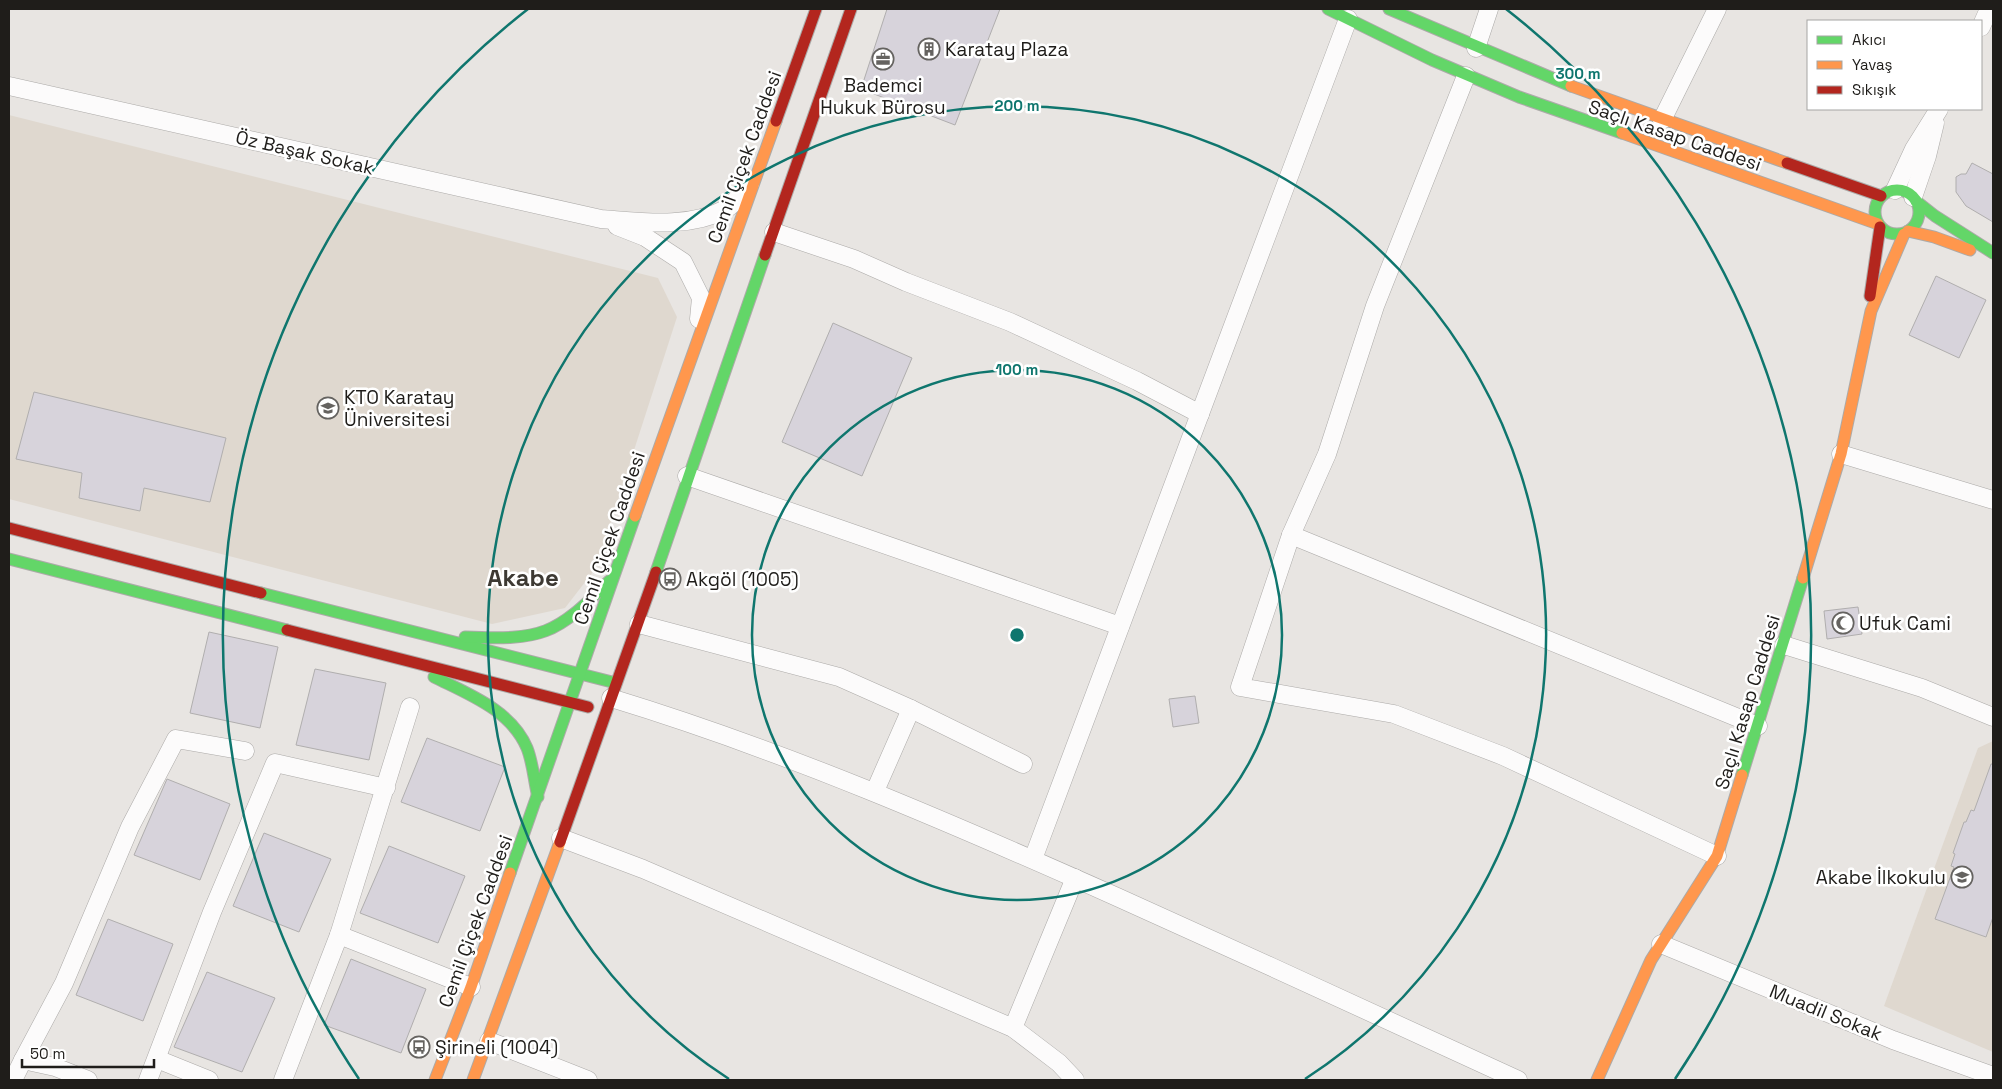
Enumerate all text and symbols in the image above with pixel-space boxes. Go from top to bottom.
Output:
legend [1807,20,1982,110]
text: Akıcı [1852,30,1886,49]
building icon: Karatay Plaza [917,37,941,61]
place label: Karatay Plaza [945,37,1068,62]
office icon: Bademci Hukuk Bürosu [871,47,895,71]
text: Yavaş [1852,55,1893,74]
text: 300 m [1555,64,1601,83]
street label: Cemil Çiçek Caddesi [702,67,787,247]
place label: Bademci Hukuk Bürosu [820,73,946,120]
text: Sıkışık [1852,80,1896,99]
street label: Saçlı Kasap Caddesi [1585,94,1765,177]
text: 200 m [995,96,1039,115]
street label: Öz Başak Sokak [233,124,377,181]
text: 100 m [996,360,1038,379]
place label: KTO Karatay Üniversitesi [344,385,454,432]
school or university icon: KTO Karatay Üniversitesi [316,396,340,420]
street label: Cemil Çiçek Caddesi [568,448,651,628]
district label: Akabe [487,562,559,593]
bus stop icon: Akgöl (1005) [658,567,682,591]
place label: Akgöl (1005) [686,567,799,592]
mosque icon: Ufuk Cami [1831,611,1855,635]
place label: Ufuk Cami [1859,611,1951,636]
street label: Saçlı Kasap Caddesi [1709,612,1786,793]
centre of rings [1008,626,1026,644]
street label: Cemil Çiçek Caddesi [433,831,518,1011]
place label: Akabe İlkokulu [1816,865,1946,890]
school or university icon: Akabe İlkokulu [1950,865,1974,889]
street label: Muadil Sokak [1766,978,1886,1046]
bus stop icon: Şirineli (1004) [407,1035,431,1059]
place label: Şirineli (1004) [435,1035,558,1060]
scale bar [22,1036,155,1068]
text: 50 m [30,1044,65,1063]

